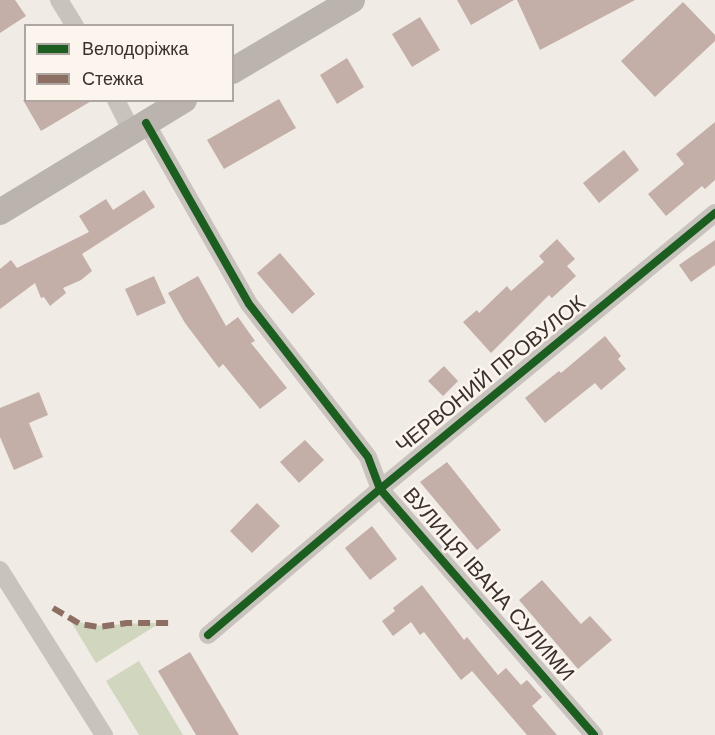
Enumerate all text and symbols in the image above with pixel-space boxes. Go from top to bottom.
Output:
legend [24,24,234,102]
text: Велодоріжка [82,39,189,59]
text: Стежка [82,69,143,89]
street label: ЧЕРВОНИЙ ПРОВУЛОК [391,291,591,459]
street label: ВУЛИЦЯ ІВАНА СУЛИМИ [397,483,579,687]

